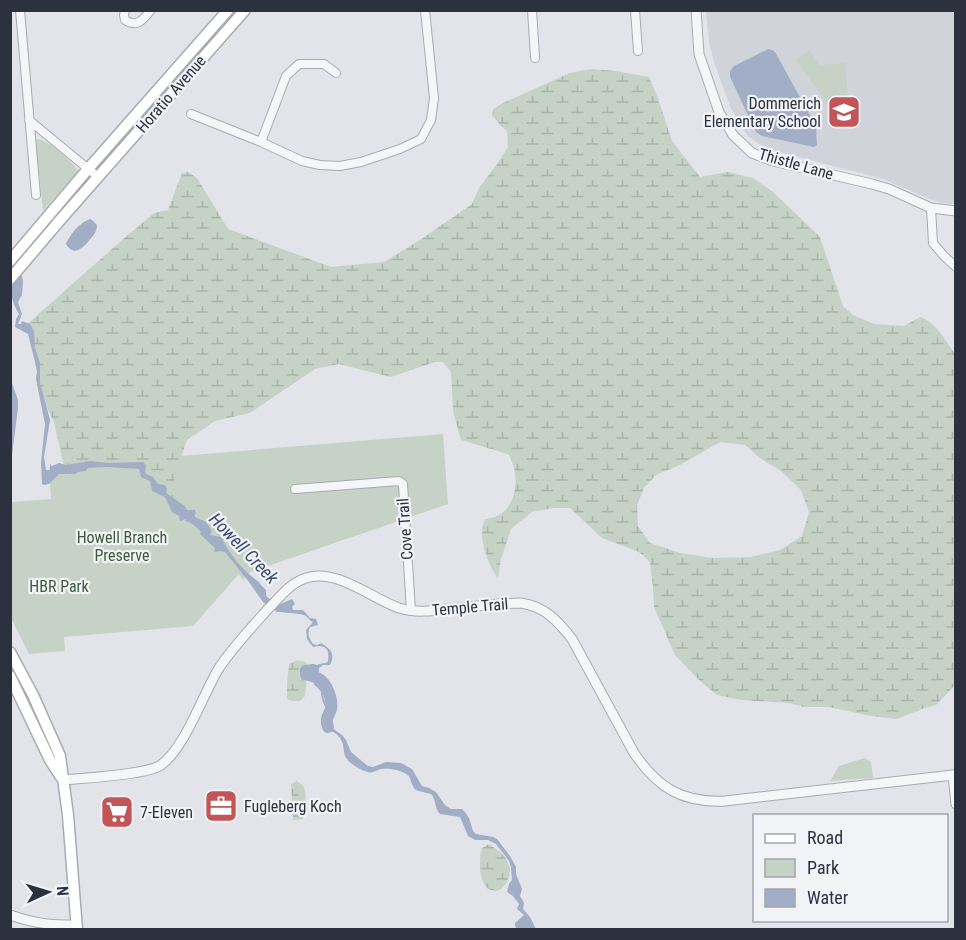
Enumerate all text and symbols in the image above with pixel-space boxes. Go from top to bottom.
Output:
street label: Horatio Avenue [132,51,210,137]
place label: Dommerich Elementary School [704,94,821,131]
school or university icon: Dommerich Elementary School [826,94,862,130]
street label: Thistle Lane [756,144,836,184]
street label: Cove Trail [393,497,417,561]
water label: Howell Creek [205,508,284,589]
park label: Howell Branch Preserve [77,528,167,565]
park label: HBR Park [29,577,89,596]
street label: Temple Trail [431,594,509,620]
office icon: Fugleberg Koch [203,788,239,824]
supermarket icon: 7-Eleven [99,794,135,830]
place label: Fugleberg Koch [244,797,342,816]
place label: 7-Eleven [140,803,193,822]
legend [753,814,948,922]
text: Road [807,827,843,848]
text: Park [807,857,839,878]
north arrow [18,862,78,922]
text: N [53,885,72,897]
text: Water [807,887,849,908]

